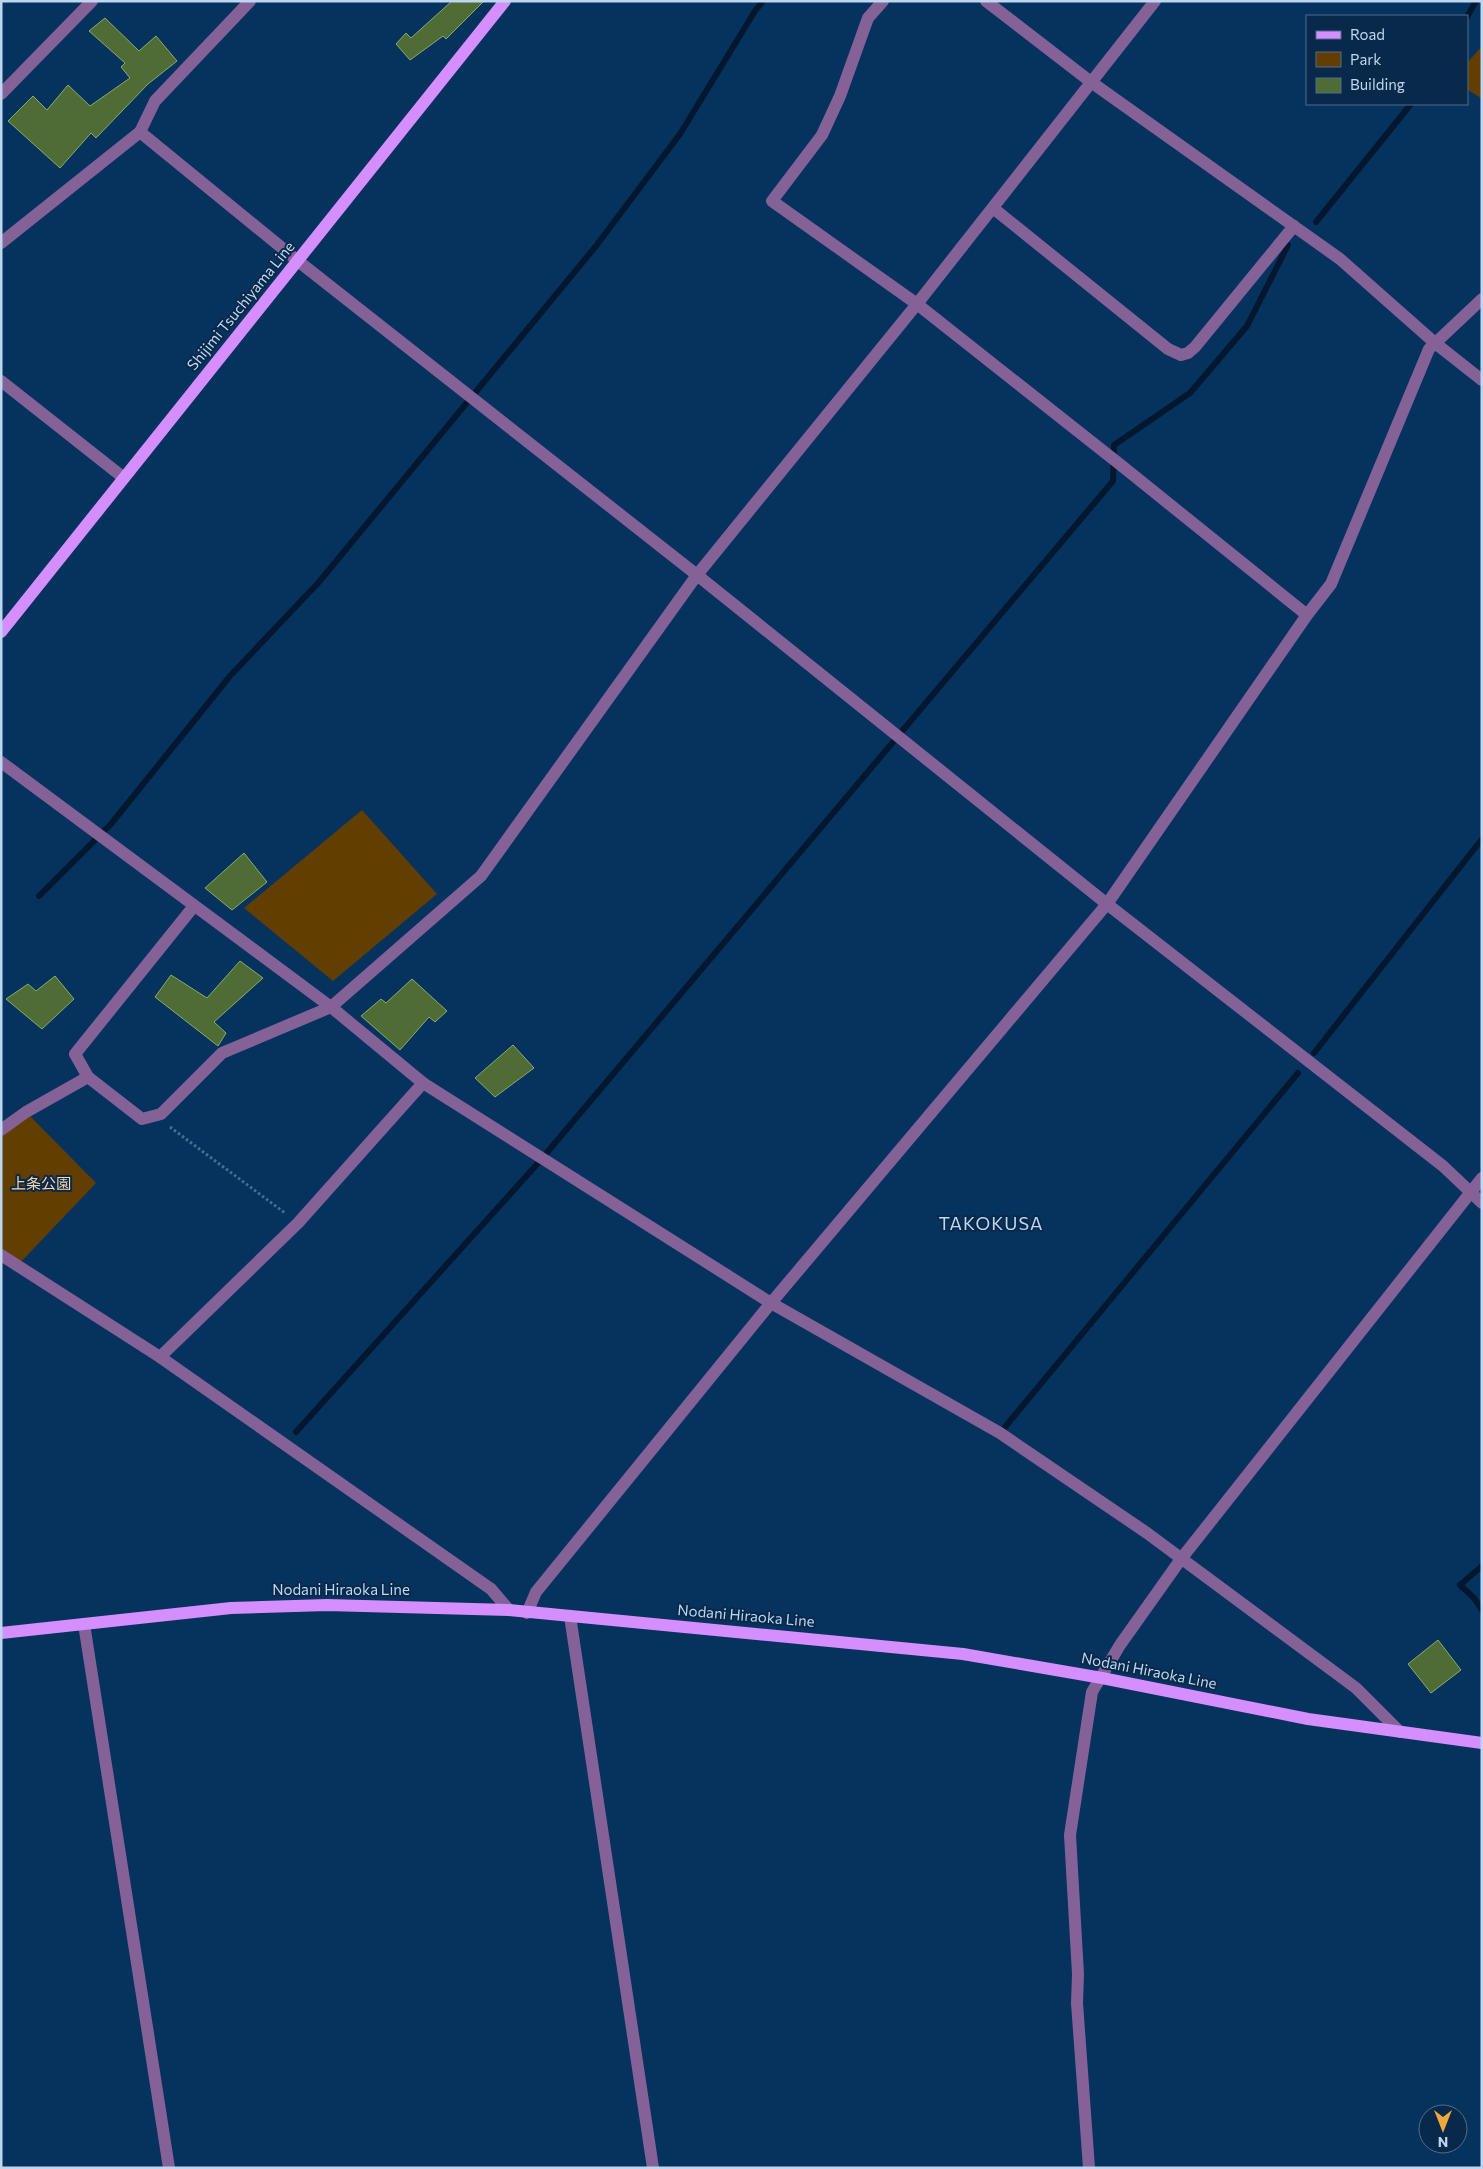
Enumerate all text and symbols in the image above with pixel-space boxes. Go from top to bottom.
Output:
legend [1306,15,1468,105]
text: Road [1350,25,1385,43]
text: Park [1350,50,1381,68]
text: Building [1350,75,1405,93]
street label: Shijimi Tsuchiyama Line [183,237,298,373]
park label: 上条公園 [11,1174,71,1192]
district label: TAKOKUSA [939,1212,1043,1234]
street label: Nodani Hiraoka Line [272,1580,410,1598]
street label: Nodani Hiraoka Line [677,1600,816,1630]
street label: Nodani Hiraoka Line [1080,1648,1219,1692]
north arrow [1418,2104,1468,2154]
text: N [1438,2134,1448,2151]

